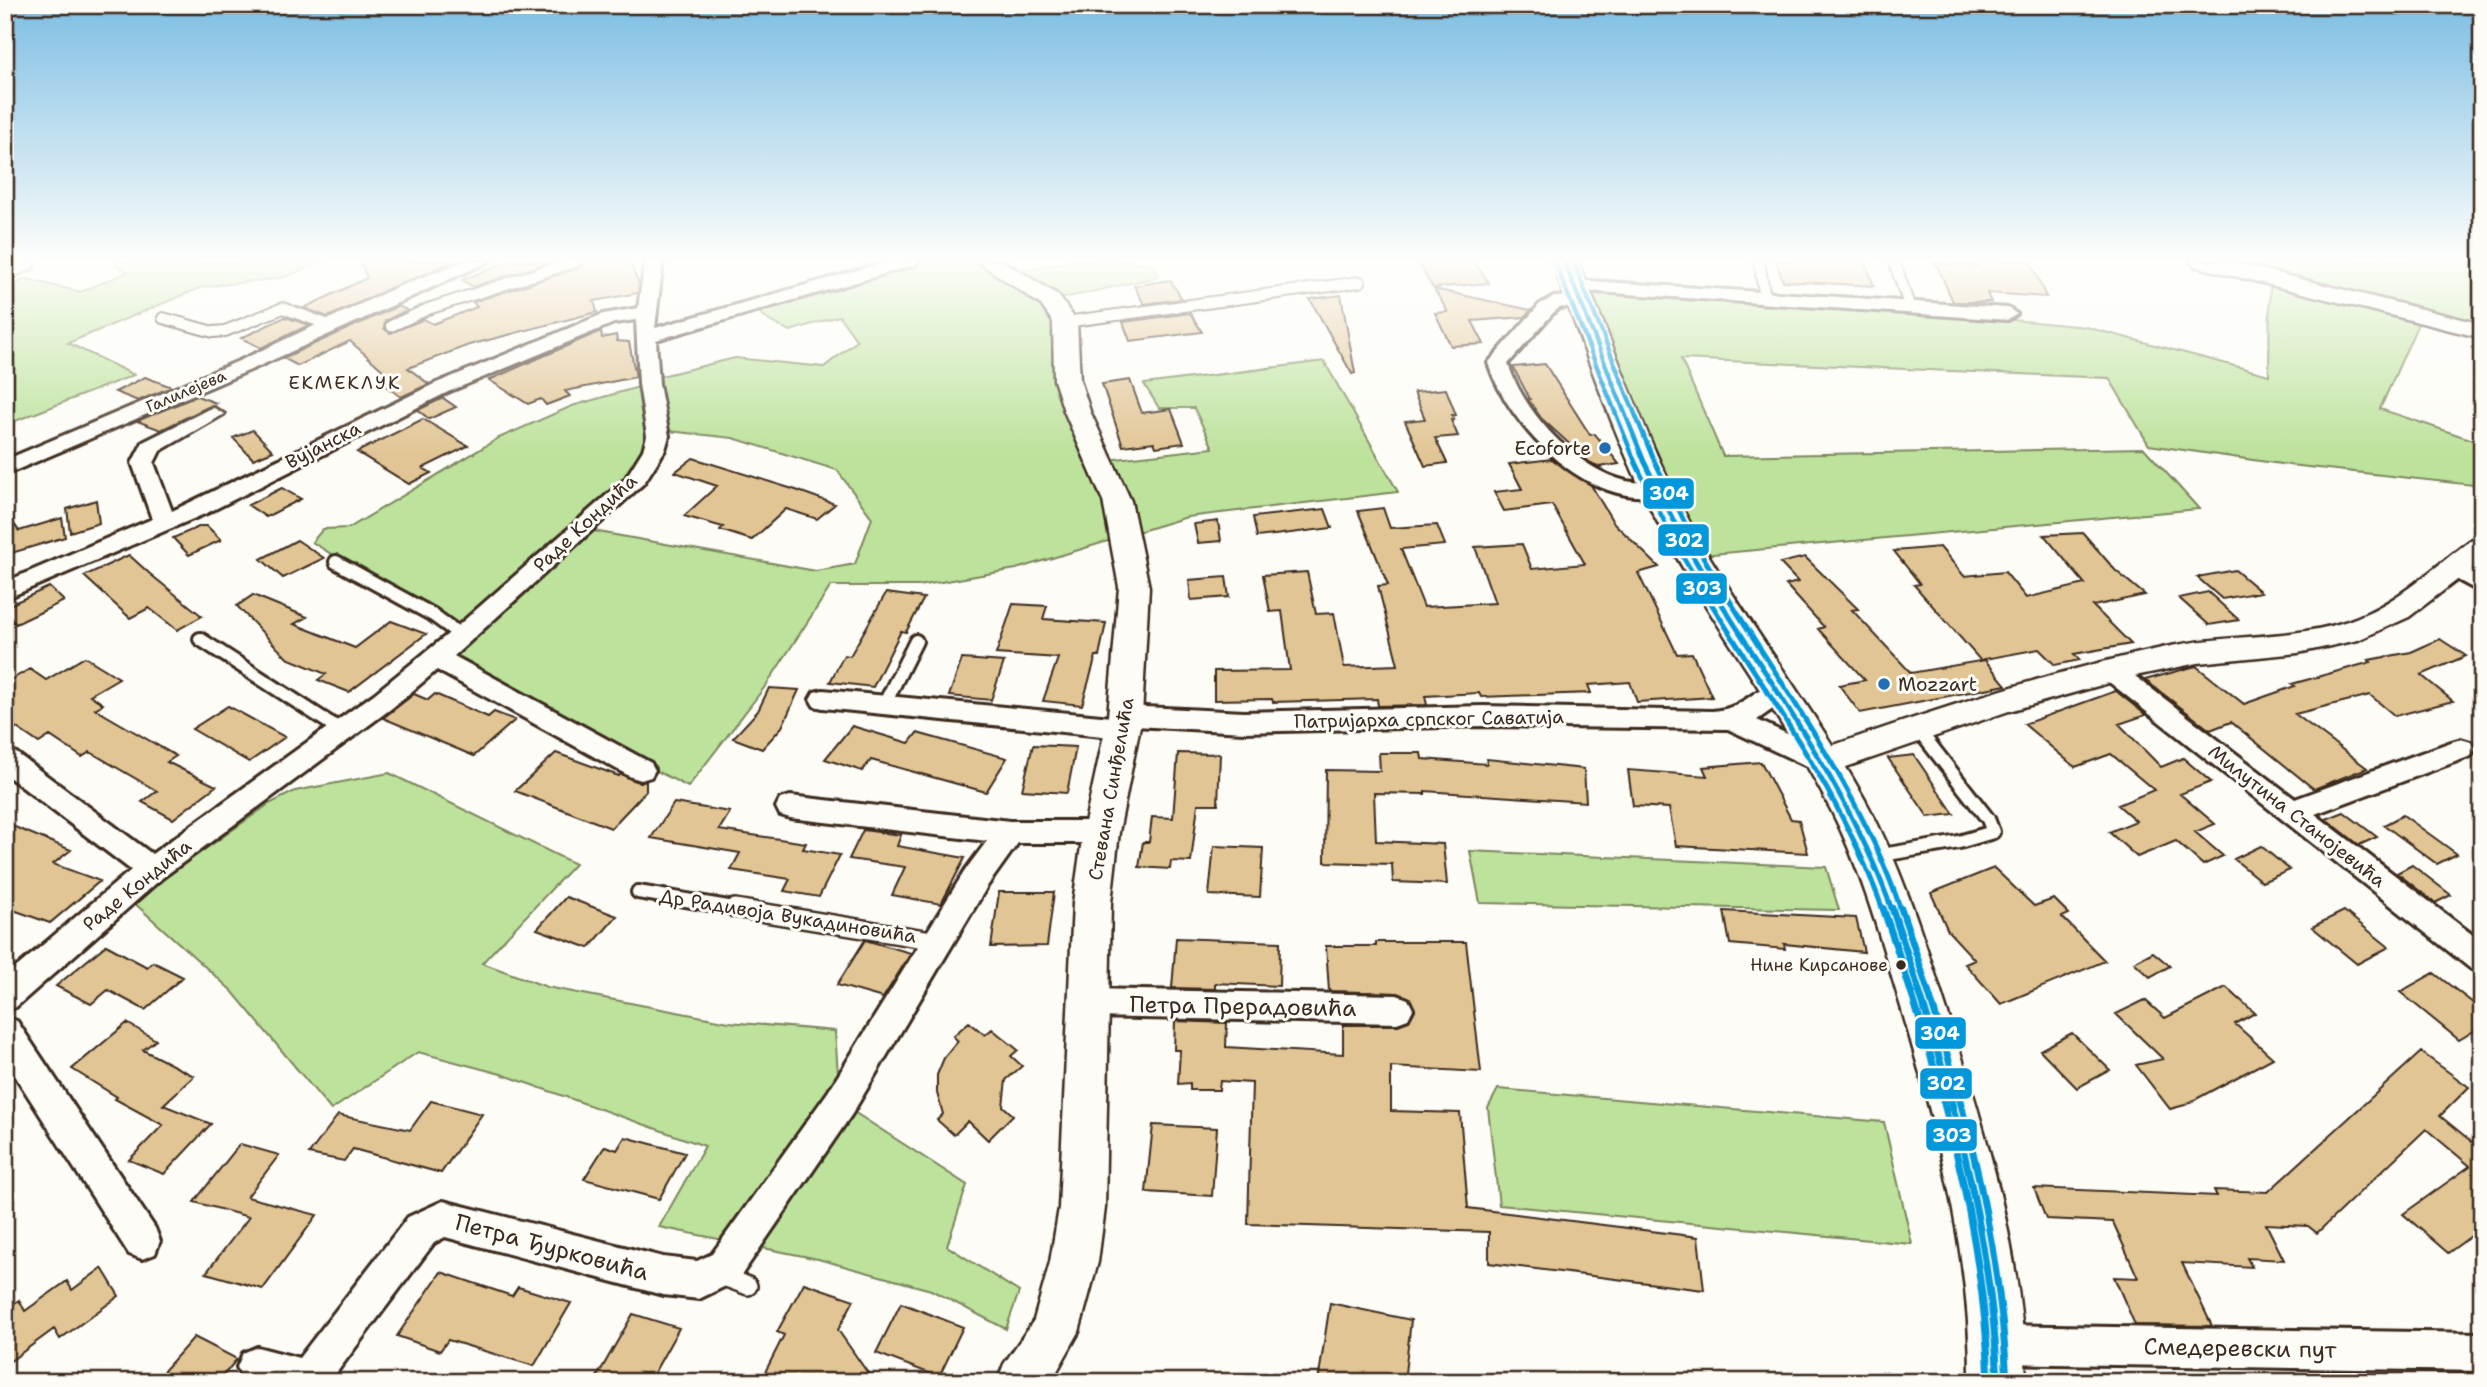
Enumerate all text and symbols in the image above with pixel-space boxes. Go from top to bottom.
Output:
street label: Галилејева [143,365,229,417]
district label: ЕКМЕКЛУК [288,371,402,395]
street label: Вујанска [281,415,365,475]
place label: Ecoforte [1515,436,1591,461]
marker: Ecoforte [1597,440,1613,456]
street label: Раде Кондића [528,468,642,577]
line badge: 304 [1642,477,1695,510]
text: 304 [1649,481,1690,506]
line badge: 302 [1657,523,1710,557]
text: 302 [1664,528,1704,553]
line badge: 303 [1675,572,1728,605]
text: 303 [1682,576,1722,601]
place label: Mozzart [1898,672,1977,697]
marker: Mozzart [1876,676,1892,692]
street label: Стевана Синђелића [1083,695,1139,882]
street label: Патријарха српског Саватија [1294,704,1564,734]
street label: Милутина Станојевића [2203,739,2391,893]
street label: Раде Кондића [77,833,197,937]
street label: Др Радивоја Вукадиновића [658,883,918,949]
place label: Нине Кирсанове [1750,954,1888,976]
marker: Нине Кирсанове [1894,958,1908,972]
street label: Петра Прерадовића [1129,989,1357,1023]
line badge: 304 [1914,1016,1967,1050]
text: 304 [1920,1021,1961,1046]
line badge: 302 [1919,1067,1973,1100]
text: 302 [1926,1071,1966,1096]
line badge: 303 [1925,1118,1978,1152]
text: 303 [1932,1123,1972,1148]
street label: Петра Ђурковића [452,1207,652,1287]
street label: Смедеревски пут [2143,1331,2337,1365]

